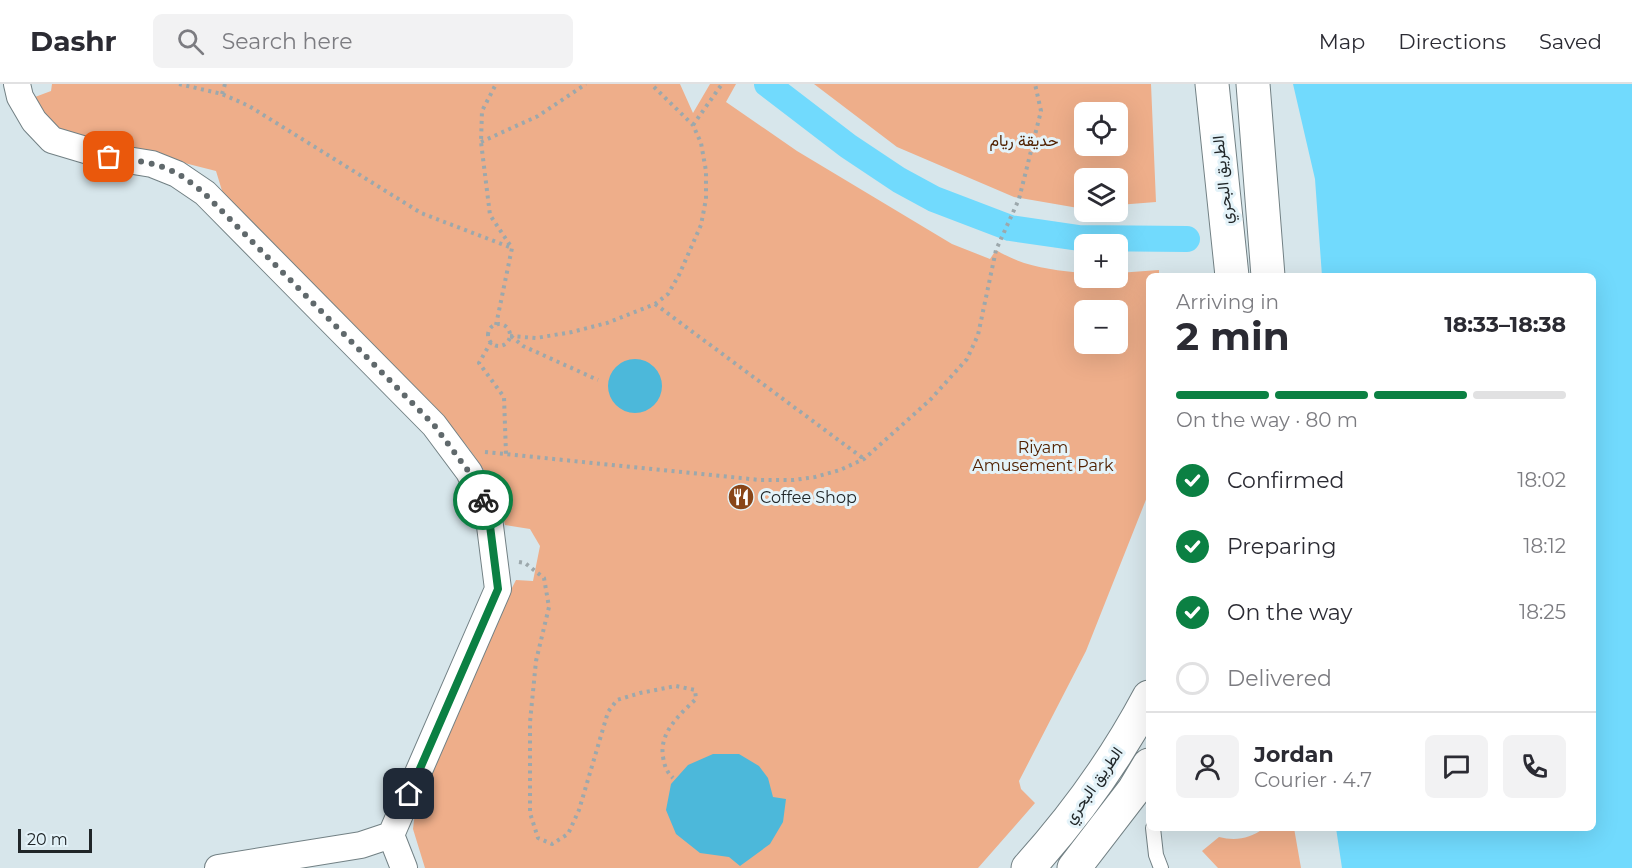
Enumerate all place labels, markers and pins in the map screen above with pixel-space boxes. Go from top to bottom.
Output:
pin [83,131,134,182]
restaurant icon: Coffee Shop [726,482,756,512]
place label: Coffee Shop [760,488,857,507]
pin [383,768,434,819]

